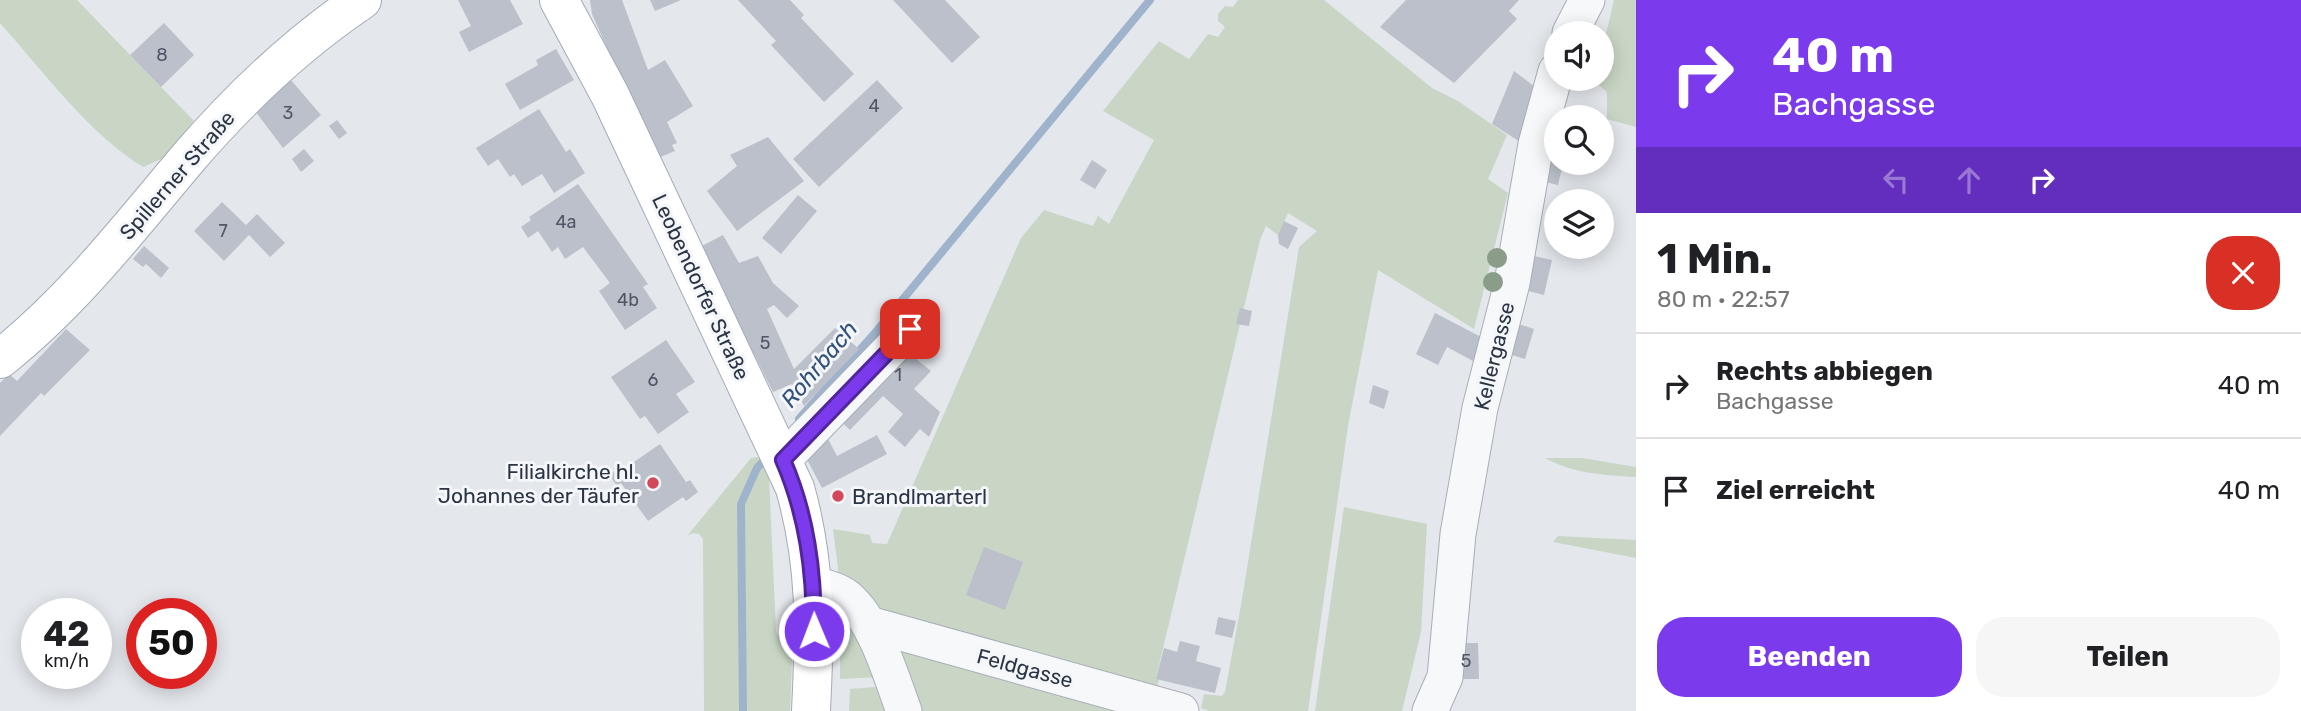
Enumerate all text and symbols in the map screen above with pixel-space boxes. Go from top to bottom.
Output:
map controls [1544,21,1614,259]
button: sound [1544,21,1614,91]
text: 40 m [1772,26,1894,84]
icon: right [1657,28,1748,119]
house number: 8 [156,44,168,66]
text: Bachgasse [1772,85,1936,123]
house number: 4 [868,95,880,117]
house number: 3 [283,102,293,124]
street label: Spillerner Straße [114,105,240,245]
button: search [1544,105,1614,175]
icon: left [1877,161,1915,199]
icon: ahead [1950,161,1988,199]
icon: right [2023,161,2061,199]
button: layers [1544,189,1614,259]
street label: Leobendorfer Straße [647,190,755,384]
house number: 4a [555,211,577,233]
house number: 7 [218,220,228,242]
text: 1 Min. [1657,234,1773,284]
button: close [2206,236,2280,310]
text: 80 m · 22:57 [1657,285,1790,313]
house number: 4b [617,289,639,311]
pin [880,299,940,359]
street label: Kellergasse [1468,299,1520,413]
icon: arrive [891,310,929,348]
water label: Rohrbach [775,315,863,413]
house number: 5 [760,332,770,354]
text: Rechts abbiegen [1716,356,1933,387]
house number: 1 [894,364,902,386]
icon: right [1657,367,1695,405]
house number: 6 [648,369,659,391]
text: 40 m [2218,370,2280,401]
text: Bachgasse [1716,387,1834,415]
place label: Filialkirche hl. Johannes der Täufer [438,459,639,508]
icon: arrive [1657,472,1695,510]
marker: Filialkirche hl. Johannes der Täufer [645,475,661,491]
text: Ziel erreicht [1716,475,1875,506]
text: 40 m [2218,475,2280,506]
place label: Brandlmarterl [852,484,987,509]
marker: Brandlmarterl [830,488,846,504]
position arrow [777,594,851,668]
speed limit sign: 50 [126,598,217,689]
text: 42 [43,613,90,655]
button: Beenden [1657,617,1962,697]
button: Teilen [1976,617,2280,697]
street label: Feldgasse [974,643,1076,693]
text: km/h [44,650,89,672]
house number: 5 [1461,650,1471,672]

